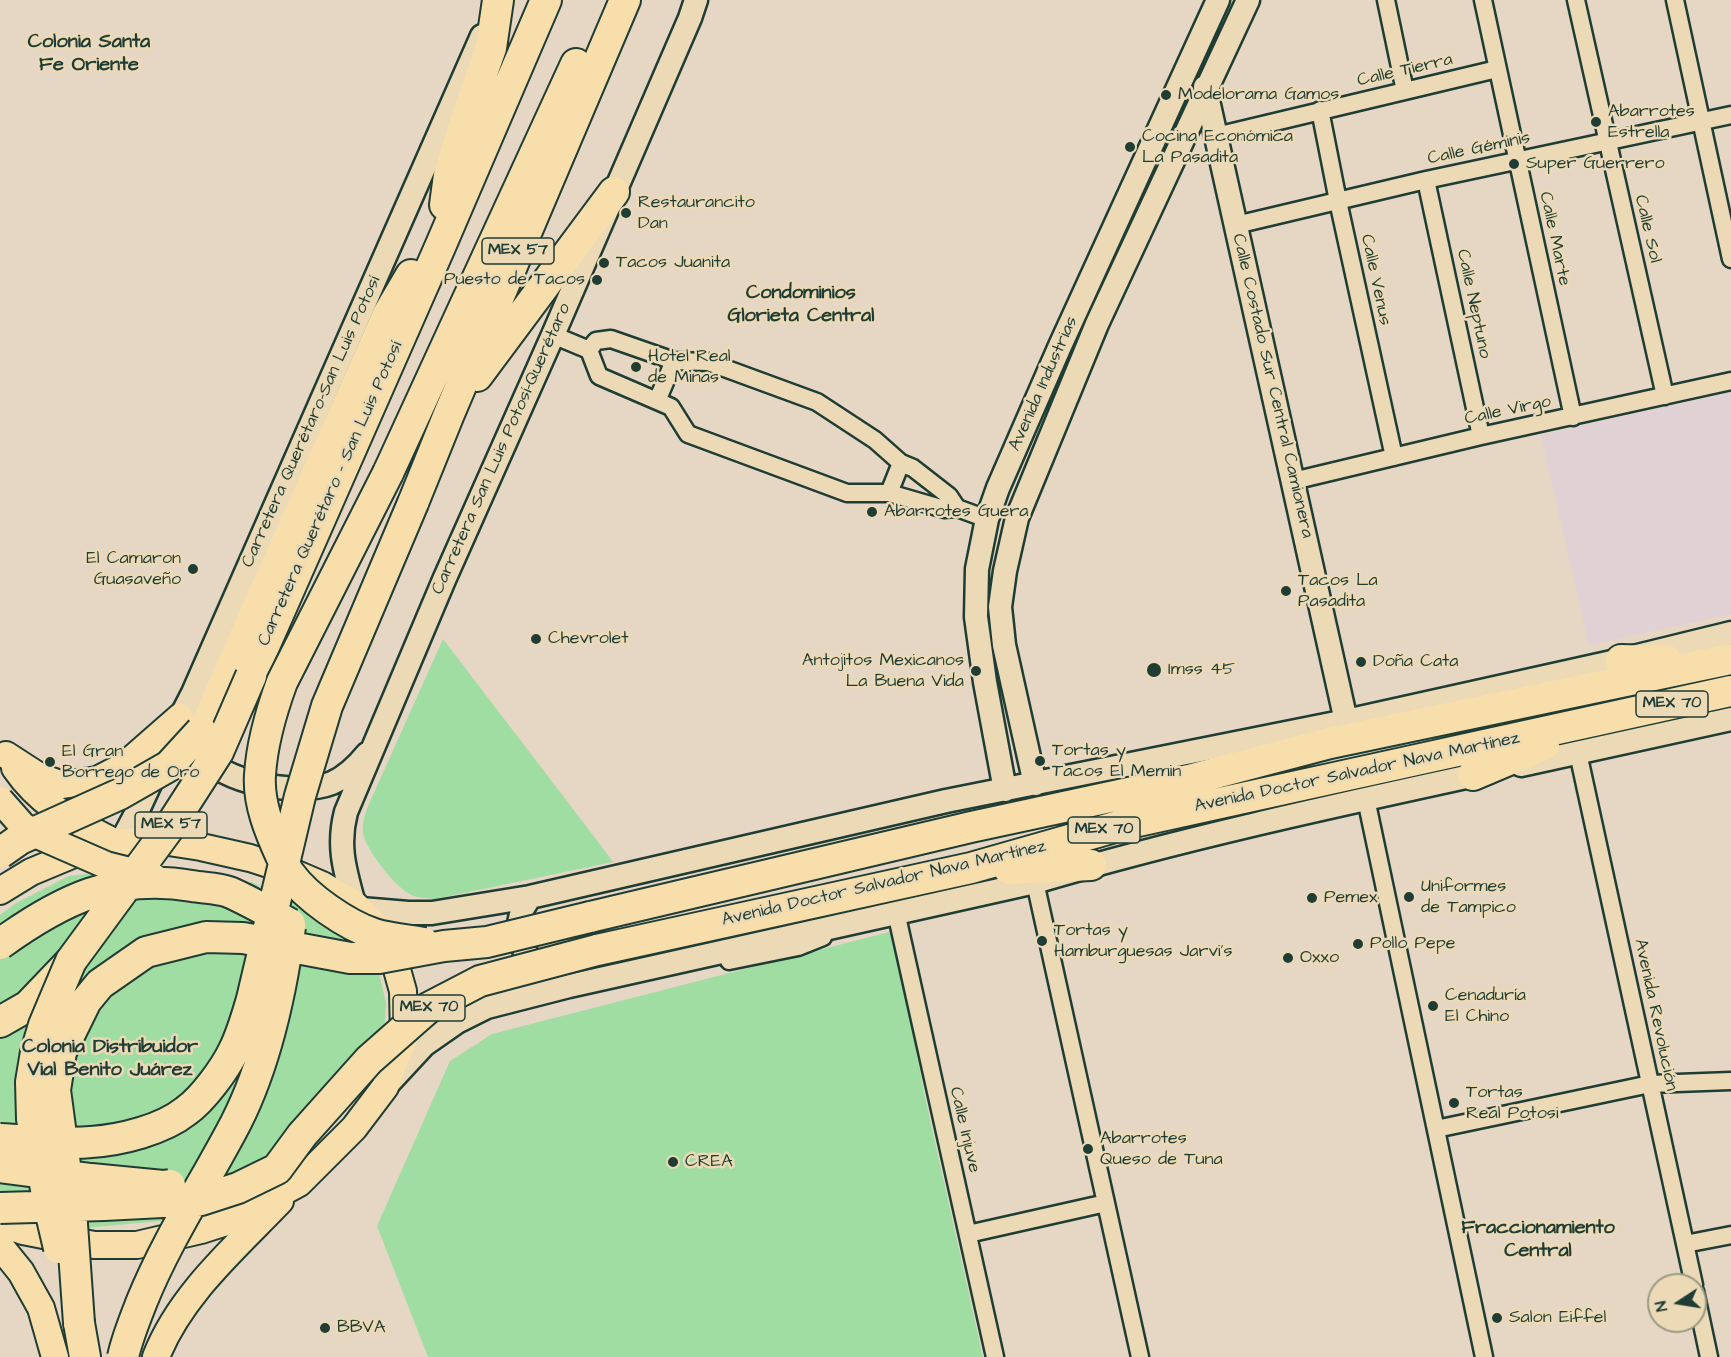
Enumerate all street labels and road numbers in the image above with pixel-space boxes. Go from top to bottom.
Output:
street label: Calle Tierra [1355,50,1455,92]
street label: Calle Géminis [1426,128,1532,170]
street label: Calle Marte [1534,190,1574,288]
street label: Calle Sol [1629,193,1665,265]
street label: Calle Costado Sur Central Camionera [1226,232,1318,540]
street label: Calle Venus [1355,232,1395,328]
road number: MEX 57 [482,238,554,264]
street label: Calle Neptuno [1451,247,1495,361]
street label: Carretera Querétaro-San Luis Potosí [238,273,386,571]
street label: Carretera San Luis Potosí-Querétaro [428,300,576,598]
street label: Avenida Industrias [1005,313,1083,455]
street label: Carretera Querétaro - San Luis Potosí [254,338,408,650]
street label: Calle Virgo [1463,391,1553,431]
road number: MEX 70 [1636,691,1708,717]
street label: Avenida Doctor Salvador Nava Martínez [1192,728,1522,818]
road number: MEX 57 [135,812,207,838]
road number: MEX 70 [1068,817,1140,843]
street label: Avenida Doctor Salvador Nava Martínez [720,836,1048,932]
street label: Avenida Revolución [1628,937,1682,1093]
road number: MEX 70 [393,995,465,1021]
street label: Calle Injuve [944,1085,984,1175]

